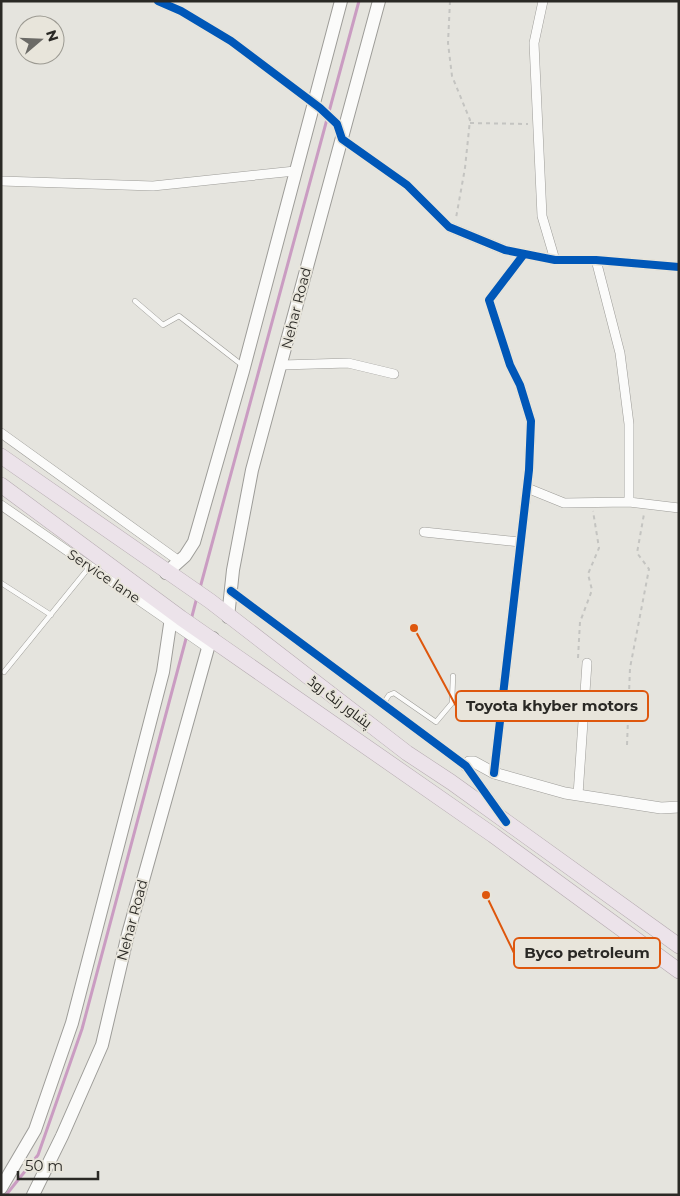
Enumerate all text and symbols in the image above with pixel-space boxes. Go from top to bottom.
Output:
north arrow [15,15,65,65]
text: N [42,27,63,44]
street label: Nehar Road [277,265,315,351]
street label: Service lane [64,545,144,607]
street label: پشاور رنگ روڈ [304,672,376,733]
callout: Toyota khyber motors [456,691,648,721]
text: Toyota khyber motors [466,696,638,715]
street label: Nehar Road [113,877,151,963]
callout: Byco petroleum [514,938,660,968]
text: Byco petroleum [524,943,650,962]
scale bar [18,1148,98,1180]
text: 50 m [25,1156,63,1175]

